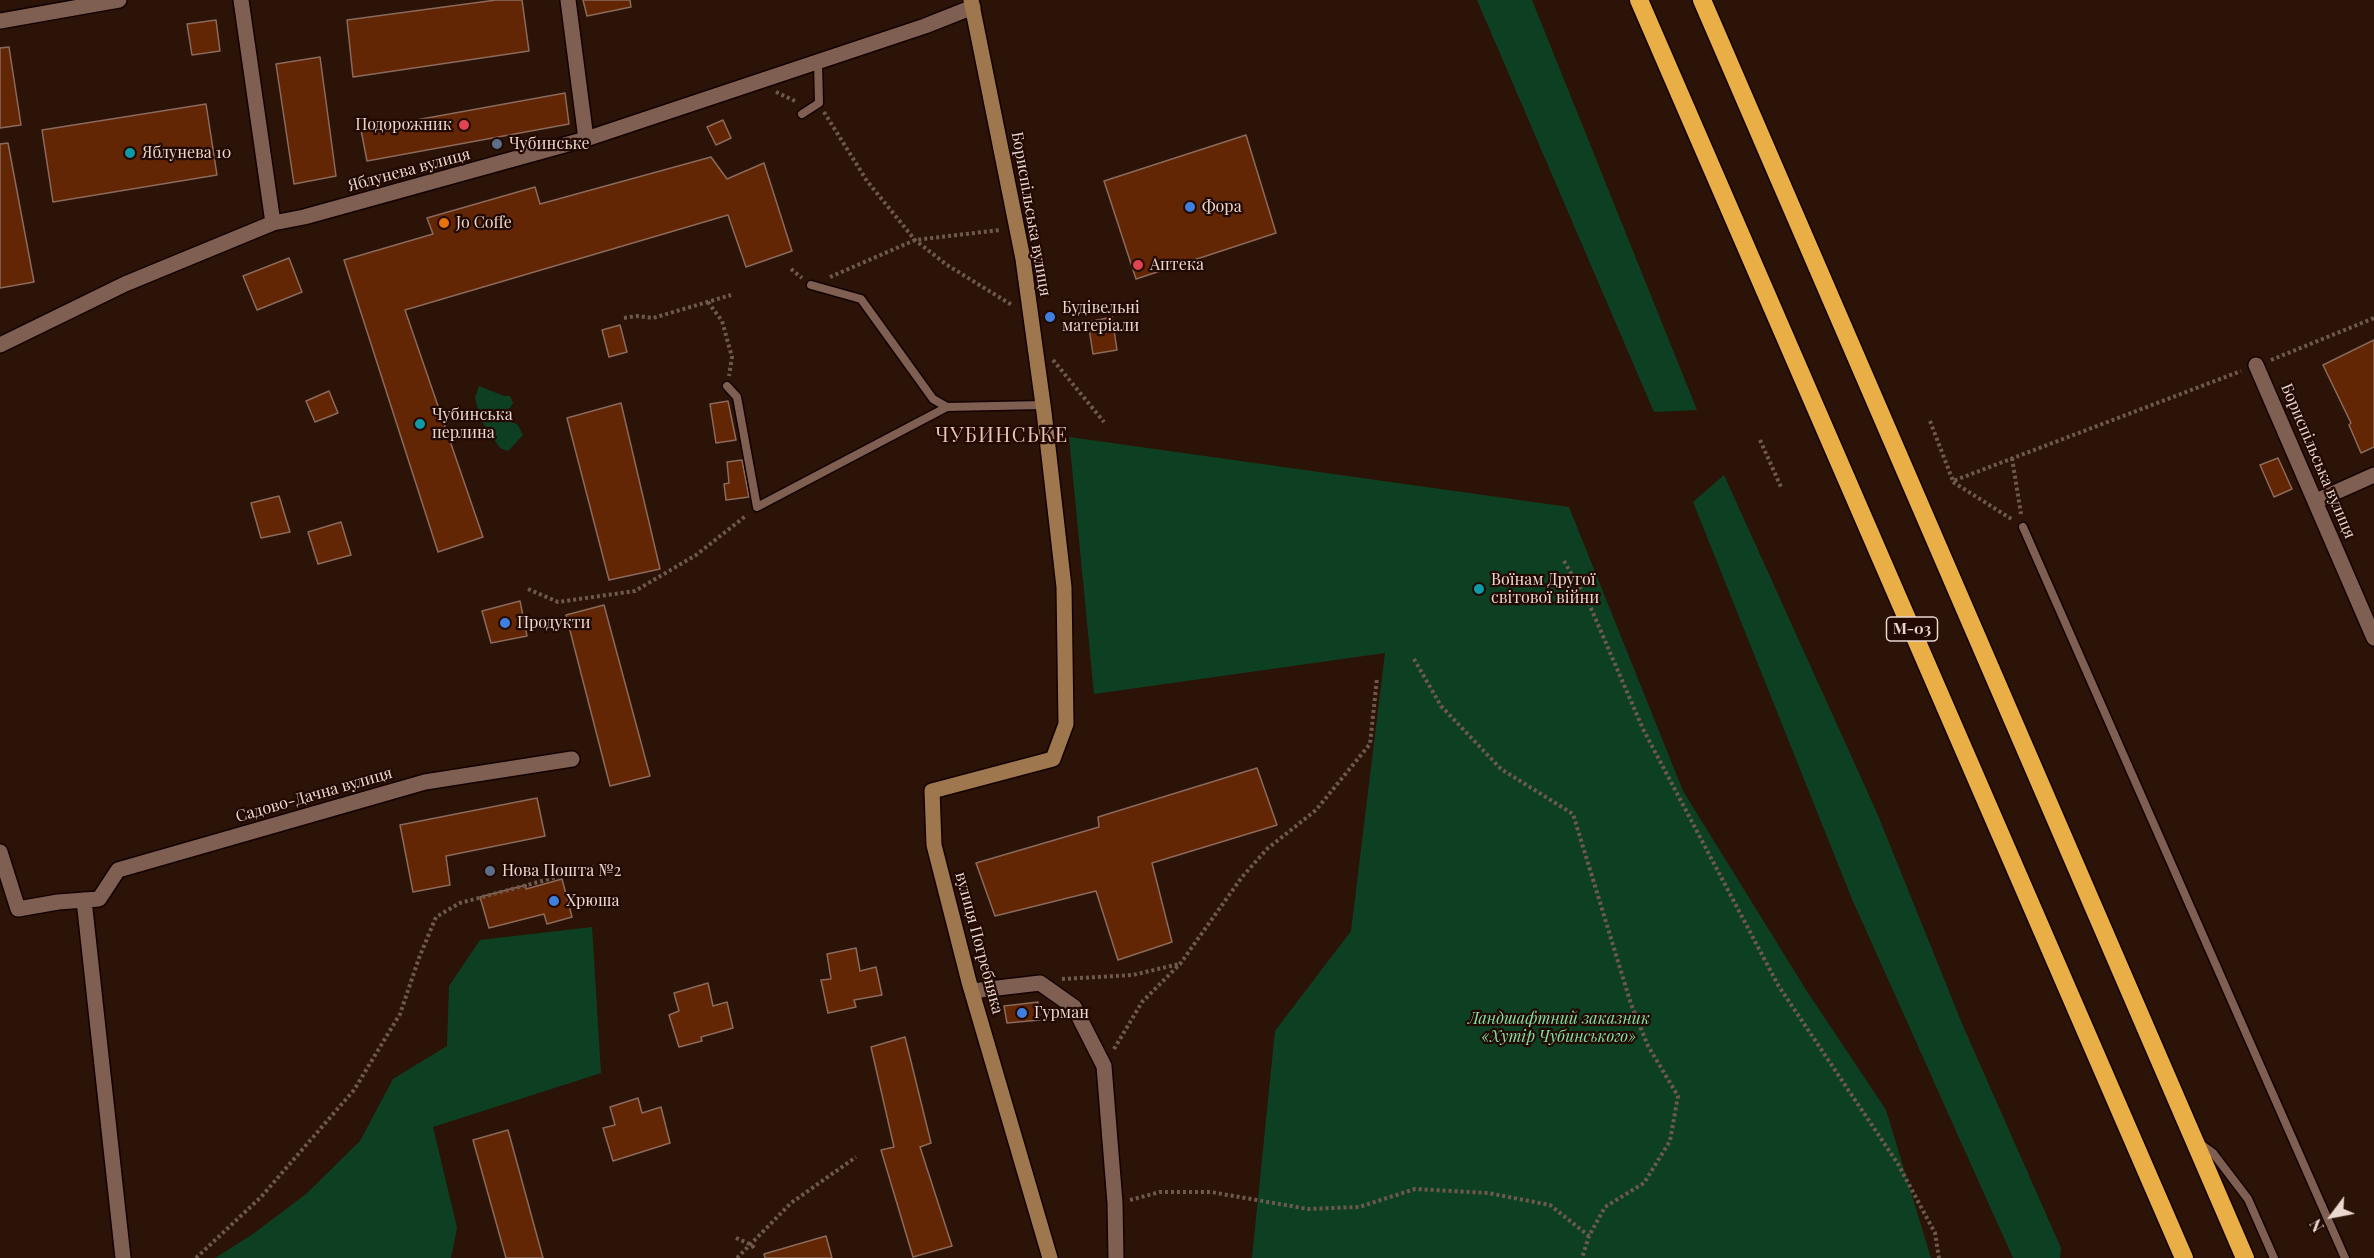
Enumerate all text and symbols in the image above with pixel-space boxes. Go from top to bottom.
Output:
place label: Подорожник [355,115,452,135]
marker: Подорожник [457,118,471,132]
street label: Бориспільська вулиця [1007,130,1055,298]
place label: Чубинське [509,134,589,154]
marker: Чубинське [490,137,504,151]
place label: Яблунева 10 [142,143,231,163]
street label: Яблунева вулиця [346,144,472,196]
marker: Яблунева 10 [123,146,137,160]
place label: Фора [1202,197,1242,217]
marker: Фора [1183,200,1197,214]
place label: Jo Coffe [456,213,512,233]
marker: Jo Coffe [437,216,451,230]
place label: Аптека [1150,255,1204,275]
marker: Аптека [1131,258,1145,272]
place label: Будівельні матеріали [1062,298,1140,336]
marker: Будівельні матеріали [1043,310,1057,324]
street label: Бориспільська вулиця [2277,380,2359,542]
place label: Чубинська перлина [432,405,513,443]
marker: Чубинська перлина [413,417,427,431]
district label: ЧУБИНСЬКЕ [935,424,1069,448]
place label: Воїнам Другої світової війни [1491,570,1599,608]
marker: Воїнам Другої світової війни [1472,582,1486,596]
place label: Продукти [517,613,591,633]
marker: Продукти [498,616,512,630]
road number: М-03 [1886,617,1938,641]
street label: Садово-Дачна вулиця [233,763,395,827]
place label: Нова Пошта №2 [502,861,621,881]
marker: Нова Пошта №2 [483,864,497,878]
street label: вулиця Погребняка [951,870,1007,1016]
place label: Хрюша [566,891,619,911]
marker: Хрюша [547,894,561,908]
place label: Гурман [1034,1003,1089,1023]
marker: Гурман [1015,1006,1029,1020]
park label: Ландшафтний заказник «Хутір Чубинського» [1468,1009,1650,1047]
north arrow [2302,1186,2362,1246]
text: N [2304,1215,2328,1236]

